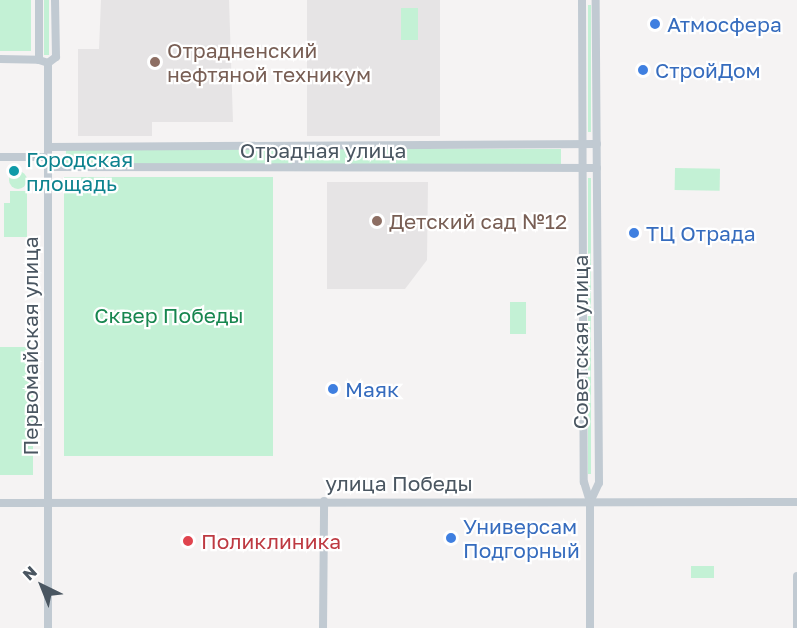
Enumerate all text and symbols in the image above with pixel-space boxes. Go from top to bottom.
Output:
place label: Атмосфера [667,11,782,37]
marker: Атмосфера [648,17,662,31]
place label: Отрадненский нефтяной техникум [167,37,371,87]
marker: Отрадненский нефтяной техникум [148,55,162,69]
place label: СтройДом [655,57,761,83]
marker: СтройДом [636,63,650,77]
street label: Отрадная улица [240,137,406,163]
place label: Городская площадь [26,146,133,196]
marker: Городская площадь [7,164,21,178]
place label: Детский сад №12 [389,208,567,234]
marker: Детский сад №12 [370,214,384,228]
place label: ТЦ Отрада [646,220,756,246]
marker: ТЦ Отрада [627,226,641,240]
street label: Первомайская улица [17,236,43,456]
street label: Советская улица [567,255,593,429]
park label: Сквер Победы [94,302,244,328]
place label: Маяк [345,376,399,402]
marker: Маяк [326,382,340,396]
street label: улица Победы [325,470,473,496]
place label: Универсам Подгорный [463,513,580,563]
place label: Поликлиника [201,528,341,554]
marker: Универсам Подгорный [444,531,458,545]
marker: Поликлиника [179,532,197,550]
north arrow [12,556,72,616]
text: N [18,561,41,584]

